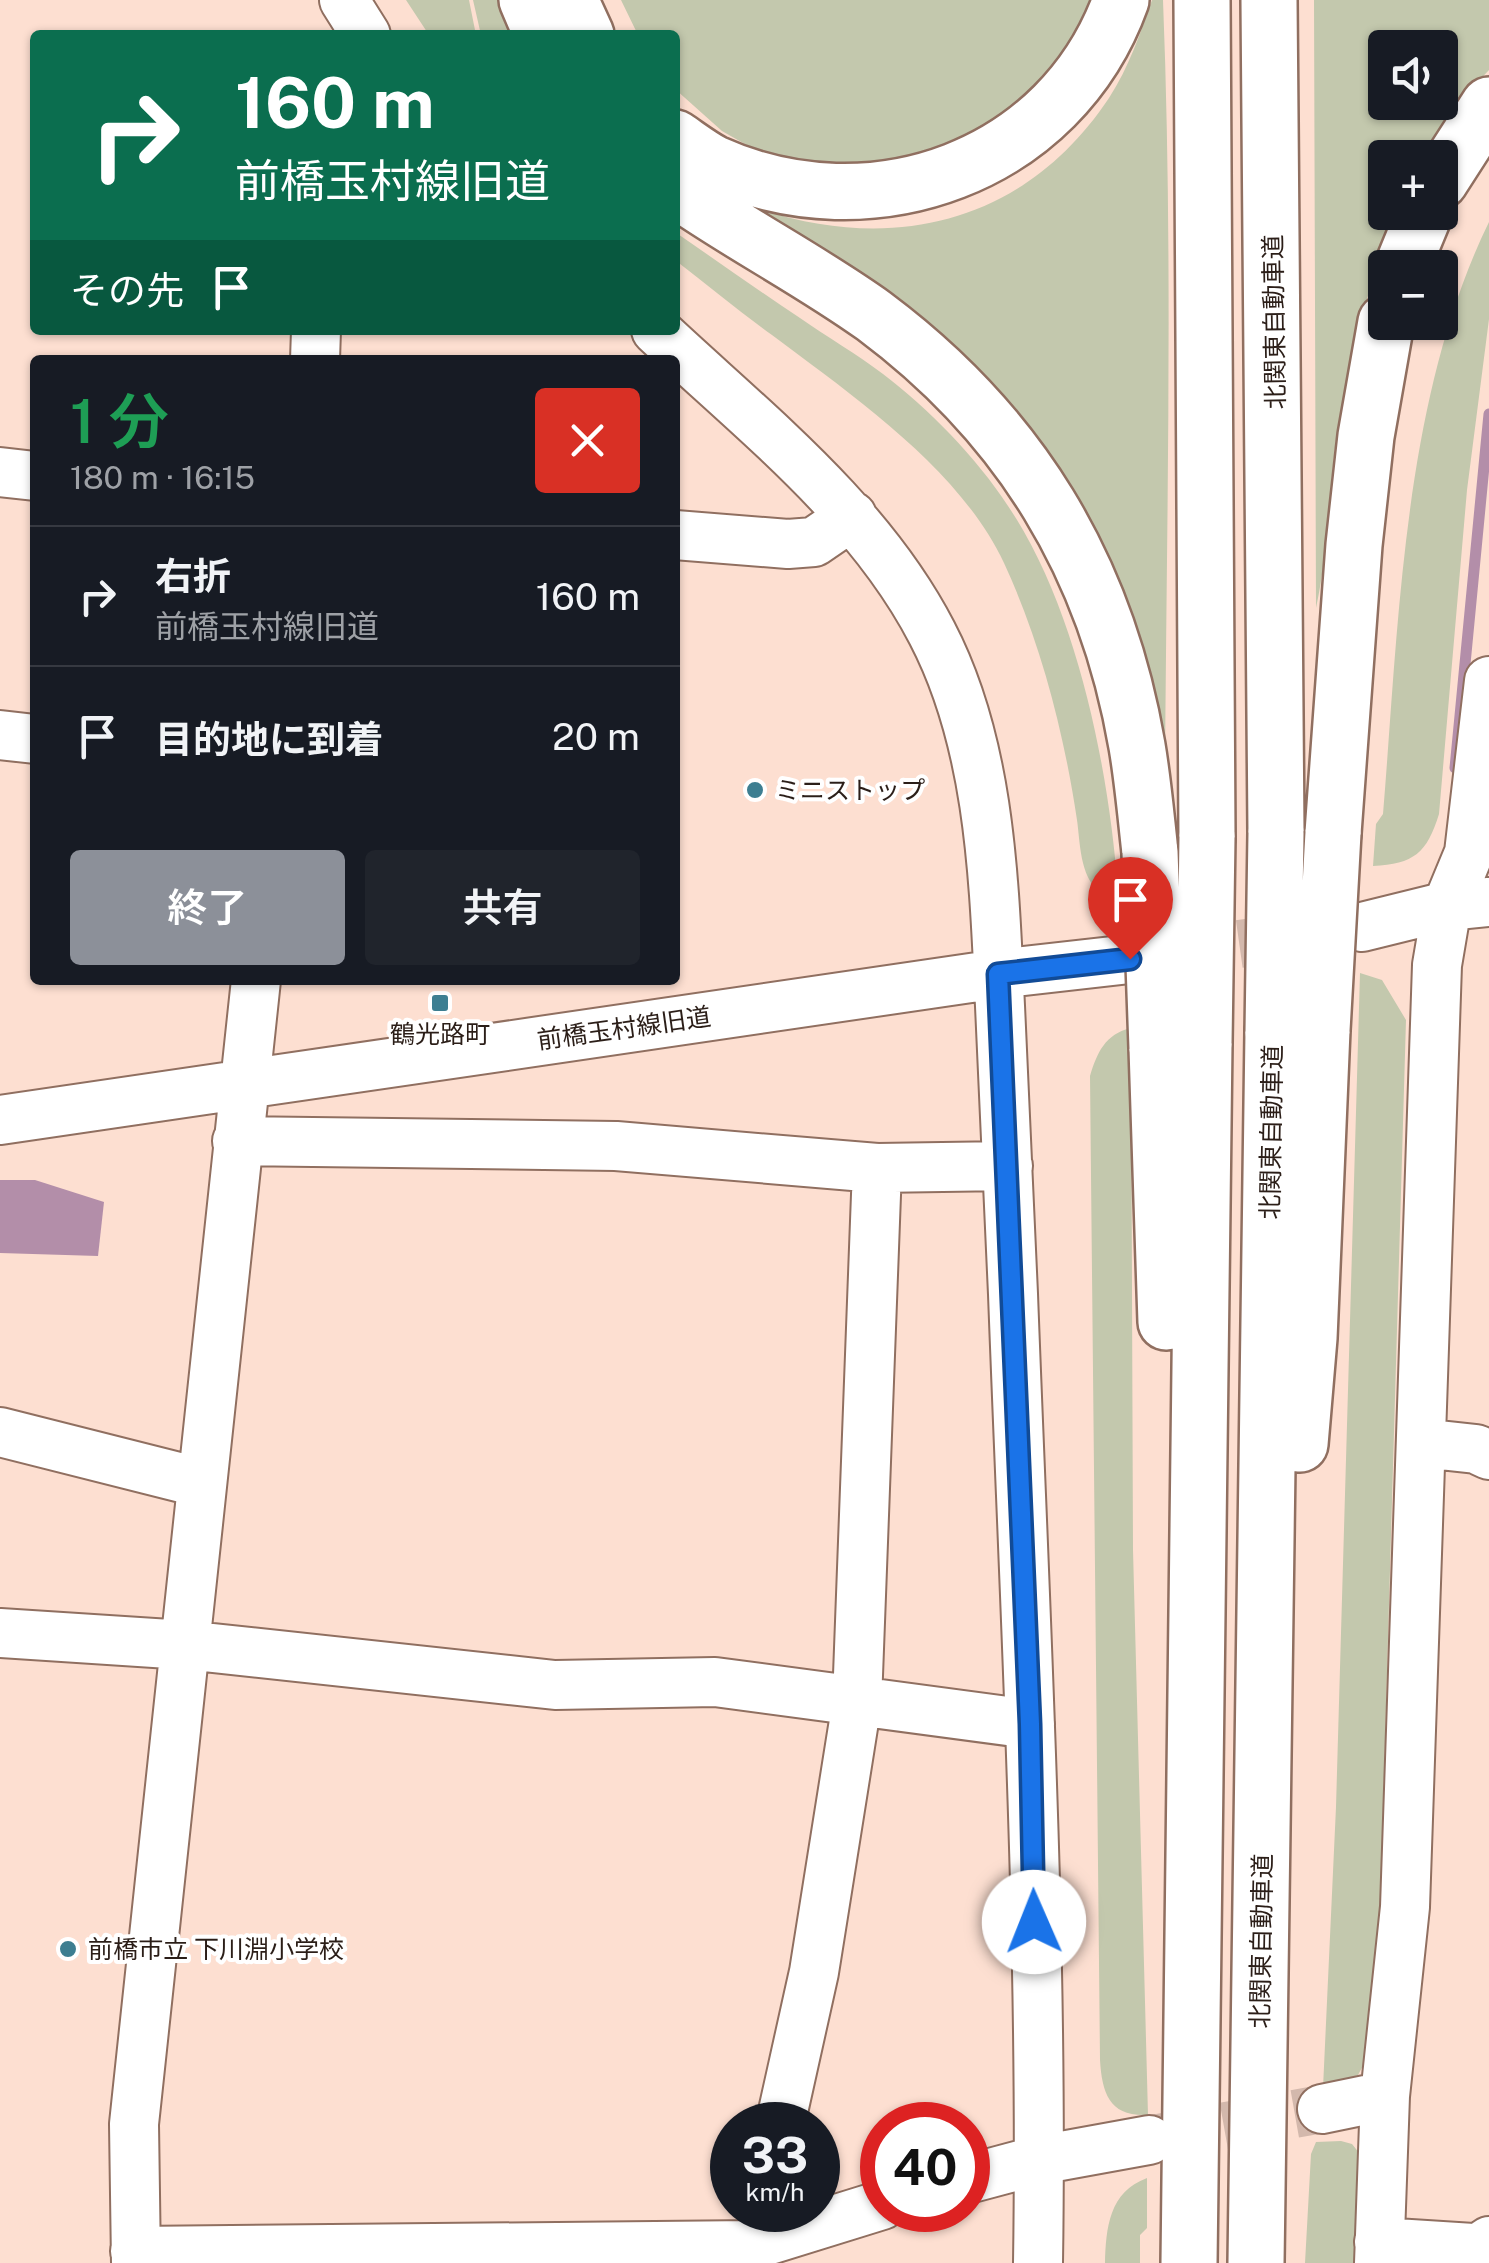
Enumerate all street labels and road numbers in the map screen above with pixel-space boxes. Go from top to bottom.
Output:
street label: 北関東自動車道 [1257,234,1291,410]
street label: 前橋玉村線旧道 [535,1001,713,1055]
street label: 北関東自動車道 [1254,1044,1288,1220]
street label: 北関東自動車道 [1244,1853,1278,2029]

